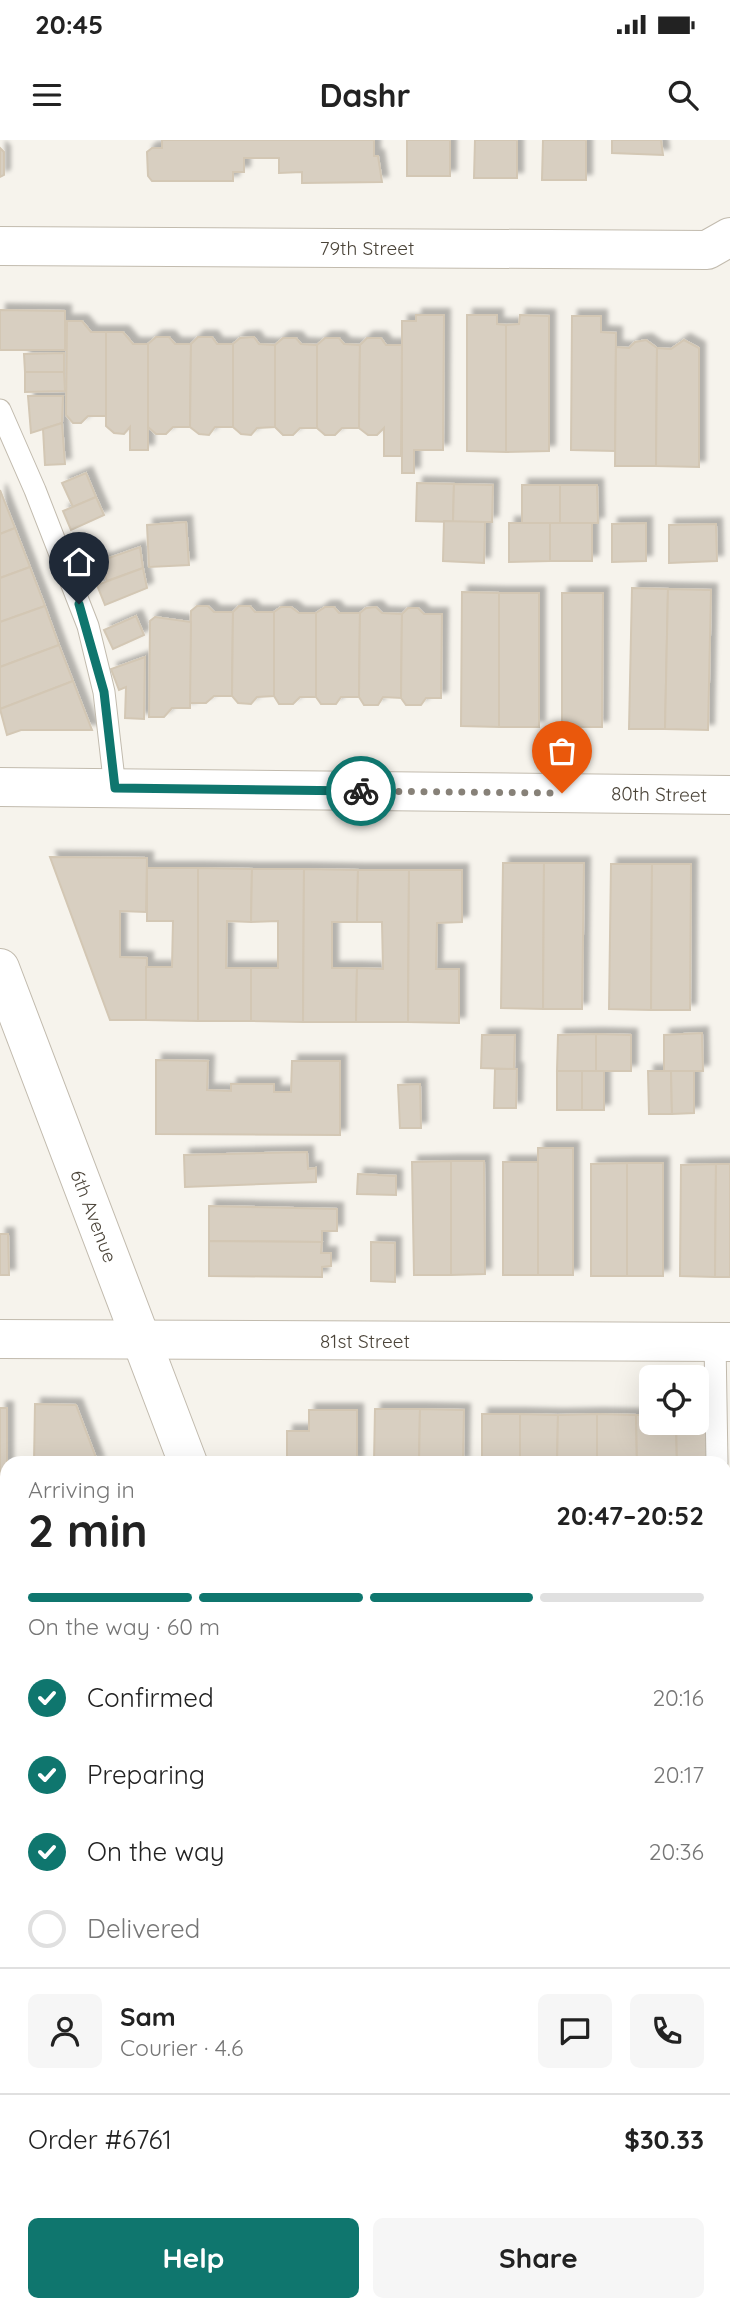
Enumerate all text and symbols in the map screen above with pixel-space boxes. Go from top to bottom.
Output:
text: 20:45 [35,8,103,41]
text: Dashr [319,75,411,115]
icon: menu [28,76,66,114]
icon: search [664,76,702,114]
street label: 79th Street [320,236,414,260]
pin [49,532,109,604]
icon: home [60,543,98,581]
pin [532,721,592,793]
icon: bag [543,732,581,770]
courier [326,756,396,826]
icon: bike [342,772,380,810]
street label: 80th Street [611,781,707,807]
street label: 6th Avenue [65,1166,123,1266]
street label: 81st Street [320,1329,410,1353]
map controls [639,1365,709,1435]
button: locate [639,1365,709,1435]
text: Arriving in [28,1475,135,1504]
text: 20:47–20:52 [556,1499,704,1532]
text: 2 min [28,1501,148,1559]
text: On the way · 60 m [28,1612,220,1641]
icon: check [28,1679,66,1717]
text: Confirmed [87,1681,214,1714]
text: 20:16 [652,1683,704,1712]
icon: check [28,1756,66,1794]
text: Preparing [87,1758,205,1791]
text: 20:17 [653,1760,704,1789]
icon: check [28,1833,66,1871]
text: On the way [87,1835,225,1868]
text: 20:36 [649,1837,704,1866]
text: Delivered [87,1912,200,1945]
button: person [28,1994,102,2068]
button: chat [538,1994,612,2068]
button: phone [630,1994,704,2068]
text: Sam [120,2000,176,2033]
text: Courier · 4.6 [120,2033,243,2062]
text: Order #6761 [28,2123,172,2156]
text: $30.33 [624,2123,704,2156]
button: Help [28,2218,359,2298]
button: Share [373,2218,704,2298]

